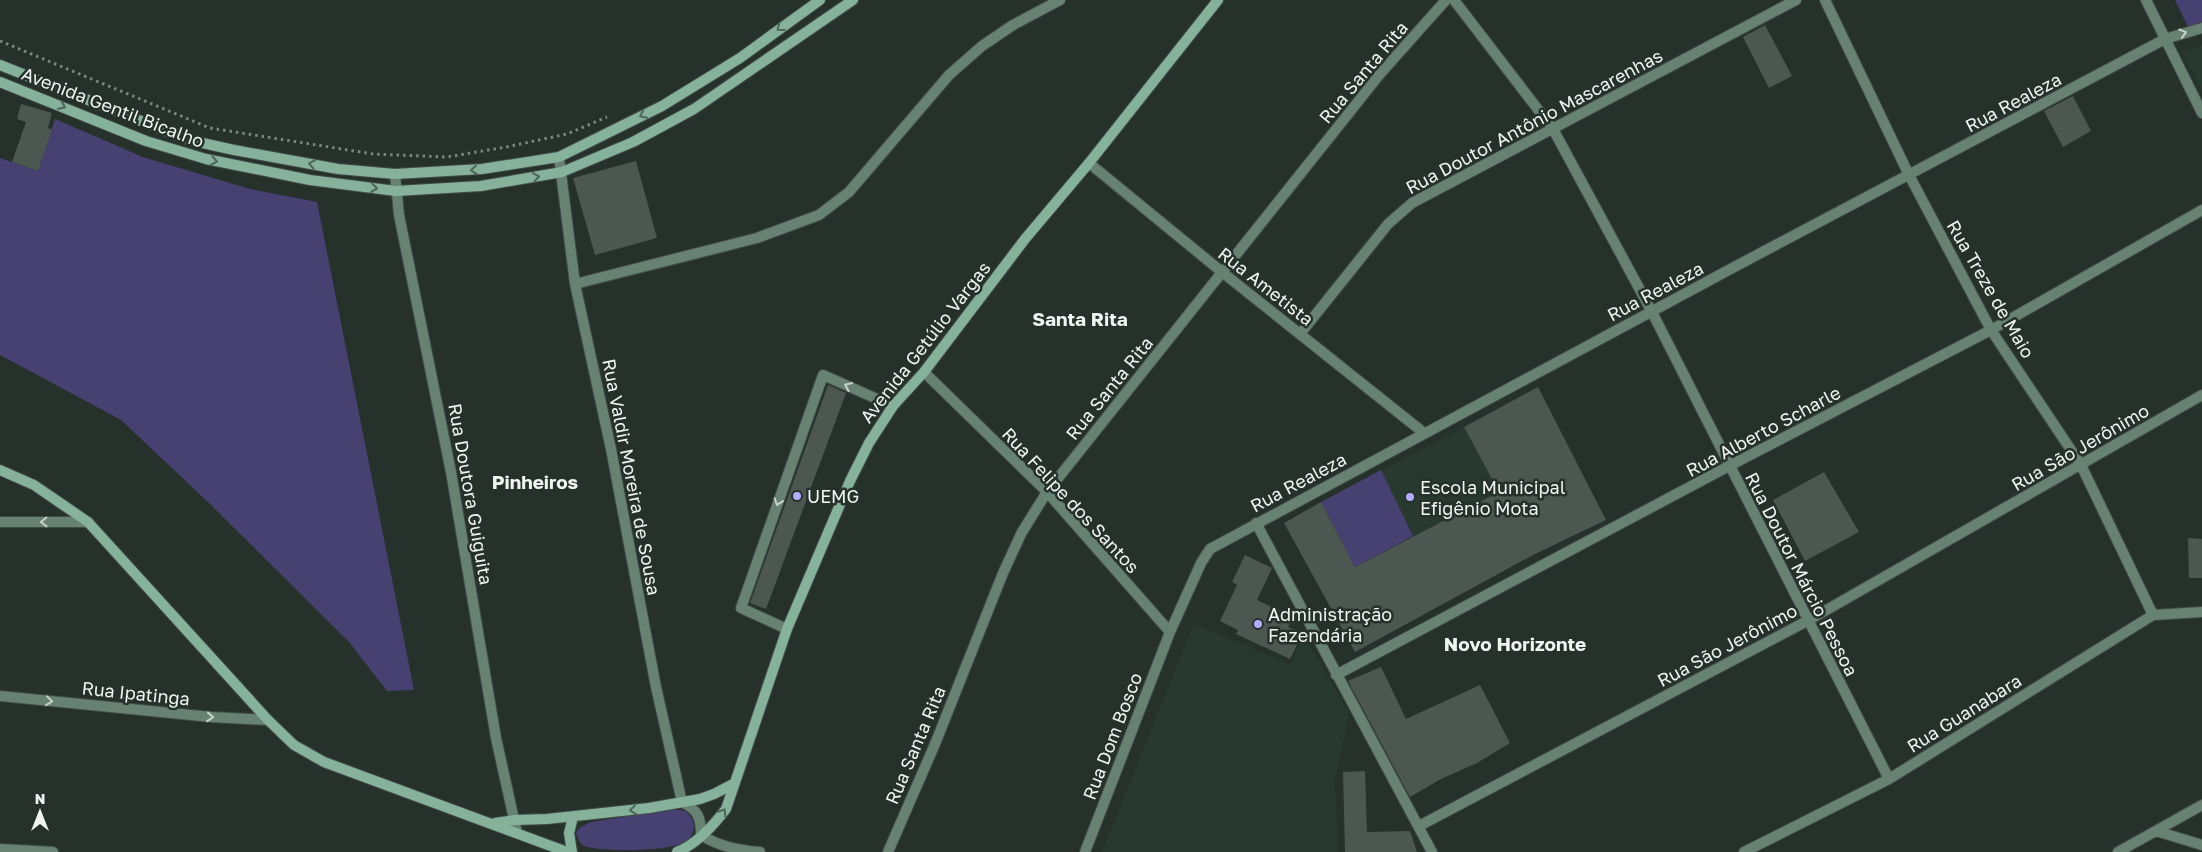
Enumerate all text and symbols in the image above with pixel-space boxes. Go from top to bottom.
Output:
street label: Rua Santa Rita [1314,17,1412,127]
one-way arrow [777,22,786,32]
one-way arrow [2179,29,2187,39]
street label: Rua Doutor Antônio Mascarenhas [1402,44,1666,198]
street label: Avenida Gentil Bicalho [19,62,207,152]
street label: Rua Realeza [1961,68,2065,136]
one-way arrow [57,100,66,111]
one-way arrow [640,109,649,119]
one-way arrow [210,155,219,166]
one-way arrow [308,160,317,170]
one-way arrow [470,164,478,175]
one-way arrow [531,172,540,182]
one-way arrow [371,182,379,193]
street label: Rua Treze de Maio [1943,216,2039,362]
street label: Rua Ametista [1214,242,1318,330]
street label: Avenida Getúlio Vargas [855,257,995,427]
street label: Rua Realeza [1603,257,1707,325]
district label: Santa Rita [1032,307,1128,330]
street label: Rua Santa Rita [1061,332,1157,444]
street label: Rua Valdir Moreira de Sousa [598,357,666,597]
street label: Rua Alberto Scharle [1682,381,1844,481]
one-way arrow [844,382,853,392]
street label: Rua São Jerônimo [2007,399,2153,495]
street label: Rua Doutora Guiguita [444,402,498,586]
street label: Rua Felipe dos Santos [998,423,1144,577]
street label: Rua Realeza [1246,448,1350,516]
street label: Rua Doutor Márcio Pessoa [1741,468,1863,680]
district label: Pinheiros [492,470,579,493]
place label: Escola Municipal Efigênio Mota [1420,476,1566,519]
place label: UEMG [807,485,859,507]
marker: UEMG [791,490,803,502]
marker: Escola Municipal Efigênio Mota [1404,491,1416,503]
one-way arrow [774,497,784,505]
one-way arrow [40,517,48,527]
street label: Rua São Jerônimo [1653,599,1801,691]
place label: Administração Fazendária [1268,603,1392,646]
marker: Administração Fazendária [1252,618,1264,630]
district label: Novo Horizonte [1444,632,1586,655]
street label: Rua Dom Bosco [1078,669,1146,803]
street label: Rua Guanabara [1903,669,2025,757]
street label: Rua Ipatinga [81,676,191,710]
street label: Rua Santa Rita [880,683,950,807]
one-way arrow [45,695,53,706]
one-way arrow [207,711,215,722]
north arrow [15,787,65,837]
text: N [35,790,45,807]
one-way arrow [629,804,637,815]
one-way arrow [717,808,726,818]

